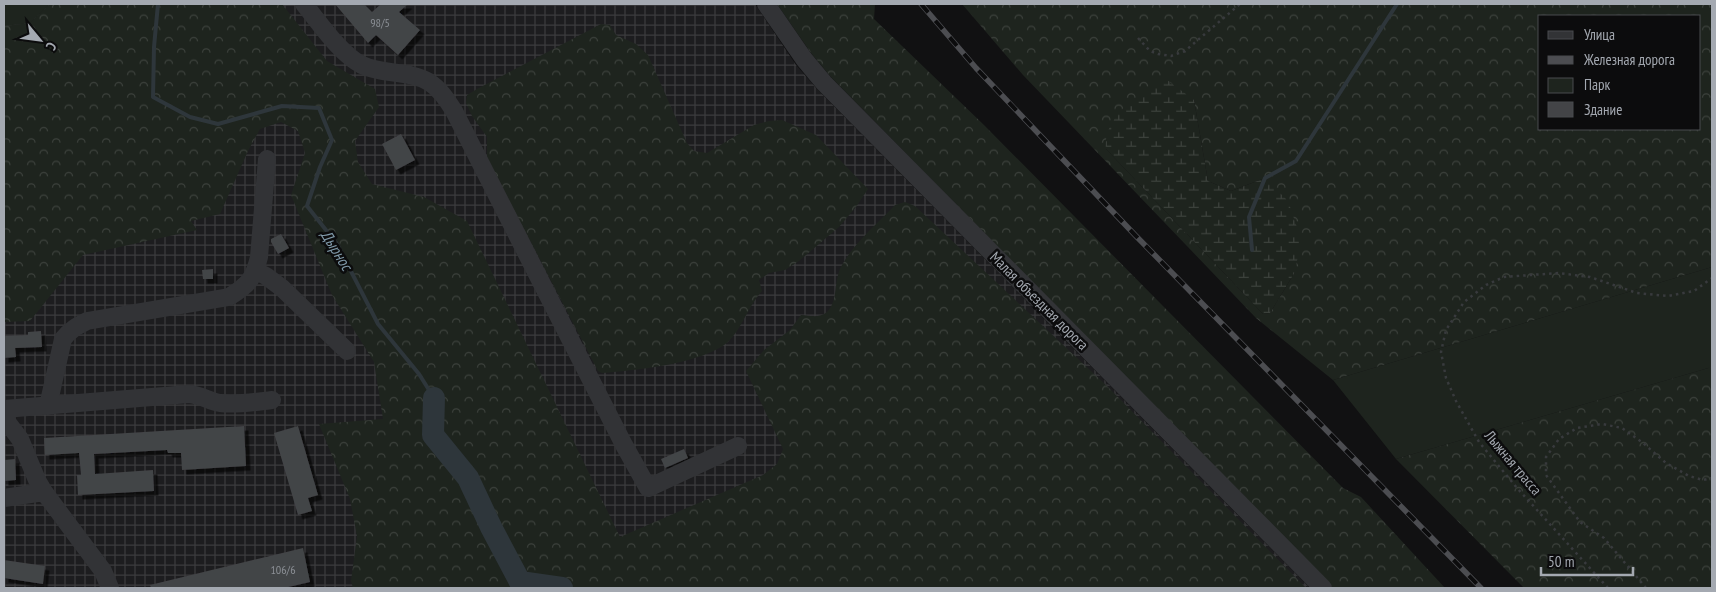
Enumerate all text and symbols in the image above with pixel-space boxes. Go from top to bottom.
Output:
north arrow [15,15,65,65]
house number: 98/5 [370,15,390,30]
legend [1538,15,1701,130]
text: Улица [1584,25,1615,44]
text: С [42,39,61,54]
text: Железная дорога [1583,50,1675,69]
text: Парк [1584,75,1610,94]
text: Здание [1584,100,1622,119]
water label: Дырнос [316,225,358,276]
street label: Малая объездная дорога [986,247,1093,354]
street label: Лыжная трасса [1480,426,1546,499]
scale bar [1541,544,1634,576]
text: 50 m [1548,552,1574,571]
house number: 106/6 [270,562,296,577]

